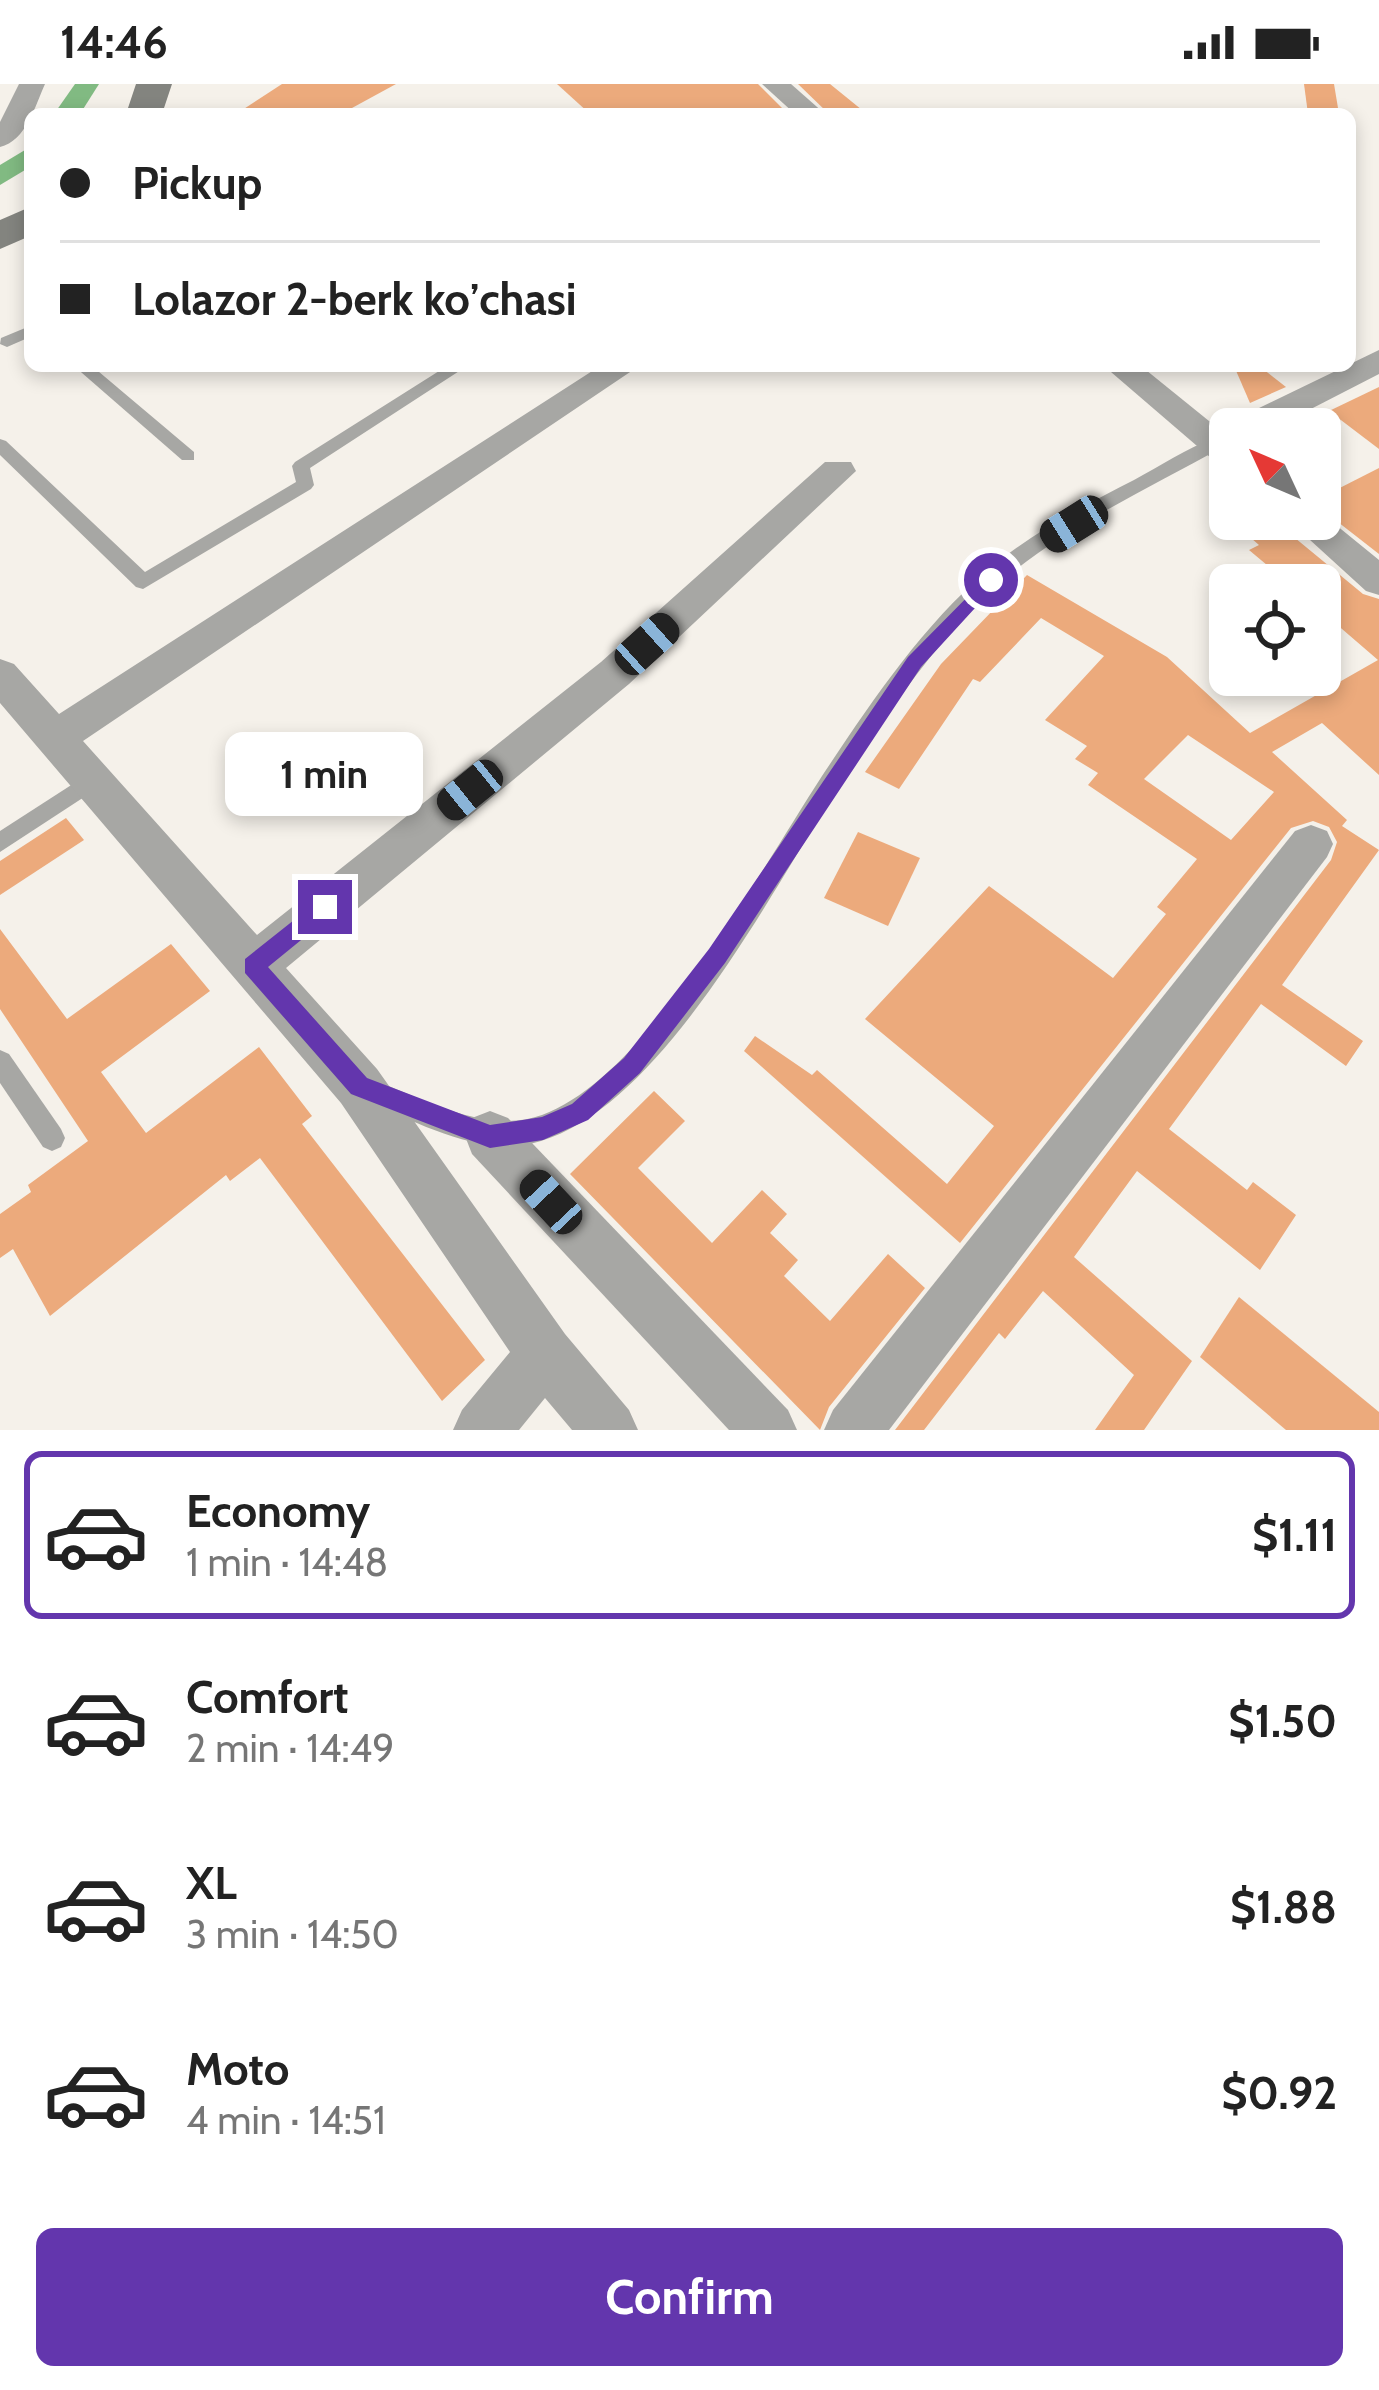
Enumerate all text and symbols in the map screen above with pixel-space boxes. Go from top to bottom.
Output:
text: 14:46 [60,15,168,69]
text: Pickup [132,156,262,210]
text: Lolazor 2-berk koʼchasi [132,272,577,326]
north arrow [1209,408,1341,540]
map controls [1209,408,1341,696]
car [1034,490,1114,558]
route start [964,553,1018,607]
button: locate [1209,564,1341,696]
car [608,607,686,681]
callout: 1 min [226,733,424,817]
text: 1 min [280,750,368,798]
car [431,753,509,827]
route end [298,880,352,934]
car [513,1163,589,1241]
icon: car [42,1481,150,1589]
text: Economy [186,1484,370,1538]
text: $1.11 [1252,1508,1337,1562]
text: 1 min · 14:48 [186,1538,388,1586]
icon: car [42,1667,150,1775]
text: Comfort [186,1670,349,1724]
text: $1.50 [1228,1694,1337,1748]
text: 2 min · 14:49 [186,1724,394,1772]
icon: car [42,1853,150,1961]
text: XL [186,1856,237,1910]
text: $1.88 [1230,1880,1337,1934]
text: 3 min · 14:50 [186,1910,399,1958]
icon: car [42,2039,150,2147]
text: Moto [186,2042,289,2096]
text: $0.92 [1221,2066,1337,2120]
text: 4 min · 14:51 [186,2096,386,2144]
button: Confirm [36,2228,1343,2366]

